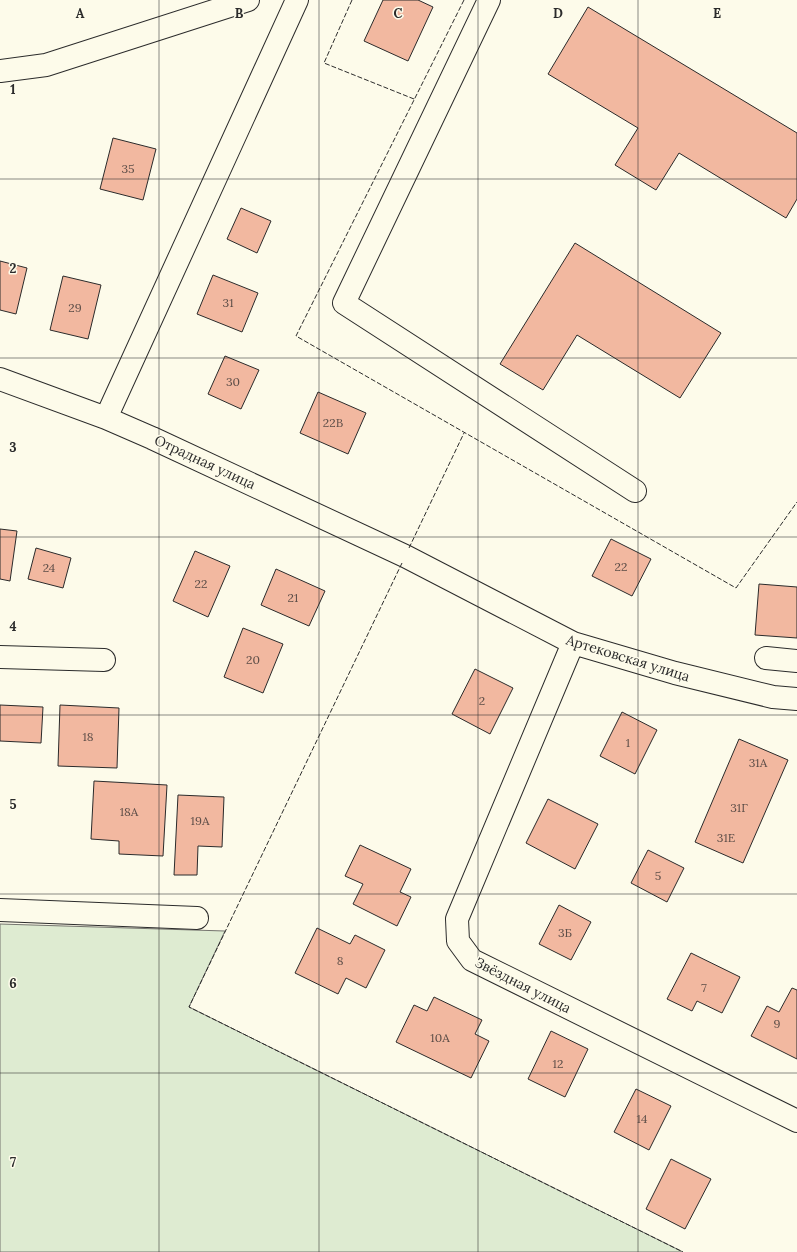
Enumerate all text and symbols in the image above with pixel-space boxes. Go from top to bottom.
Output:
text: A [76,5,85,22]
text: B [235,5,244,22]
text: C [394,5,403,22]
text: D [553,5,563,22]
text: E [713,5,721,22]
text: 1 [10,81,16,98]
house number: 35 [121,161,135,176]
text: 2 [10,260,17,277]
house number: 31 [222,295,234,310]
house number: 29 [68,300,82,315]
house number: 30 [226,374,240,389]
house number: 22В [323,415,343,430]
street label: Отрадная улица [152,431,258,493]
text: 3 [9,439,17,456]
house number: 22 [615,559,627,574]
house number: 24 [43,560,56,575]
house number: 22 [195,576,207,591]
house number: 21 [288,590,298,605]
text: 4 [9,618,17,635]
street label: Артековская улица [563,630,692,685]
house number: 20 [246,652,260,667]
house number: 2 [479,693,485,708]
house number: 18 [82,729,94,744]
house number: 1 [626,735,630,750]
house number: 31А [749,755,768,770]
text: 5 [9,796,17,813]
house number: 31Г [730,800,748,815]
house number: 18А [120,804,139,819]
house number: 19А [191,813,210,828]
house number: 31Е [717,830,735,845]
house number: 5 [655,868,661,883]
house number: 3Б [558,925,572,940]
house number: 8 [337,953,344,968]
street label: Звёздная улица [472,953,574,1017]
text: 6 [9,975,17,992]
house number: 7 [701,980,707,995]
house number: 9 [774,1016,781,1031]
house number: 10А [430,1030,450,1045]
house number: 12 [553,1056,563,1071]
house number: 14 [637,1111,648,1126]
text: 7 [10,1154,16,1171]

